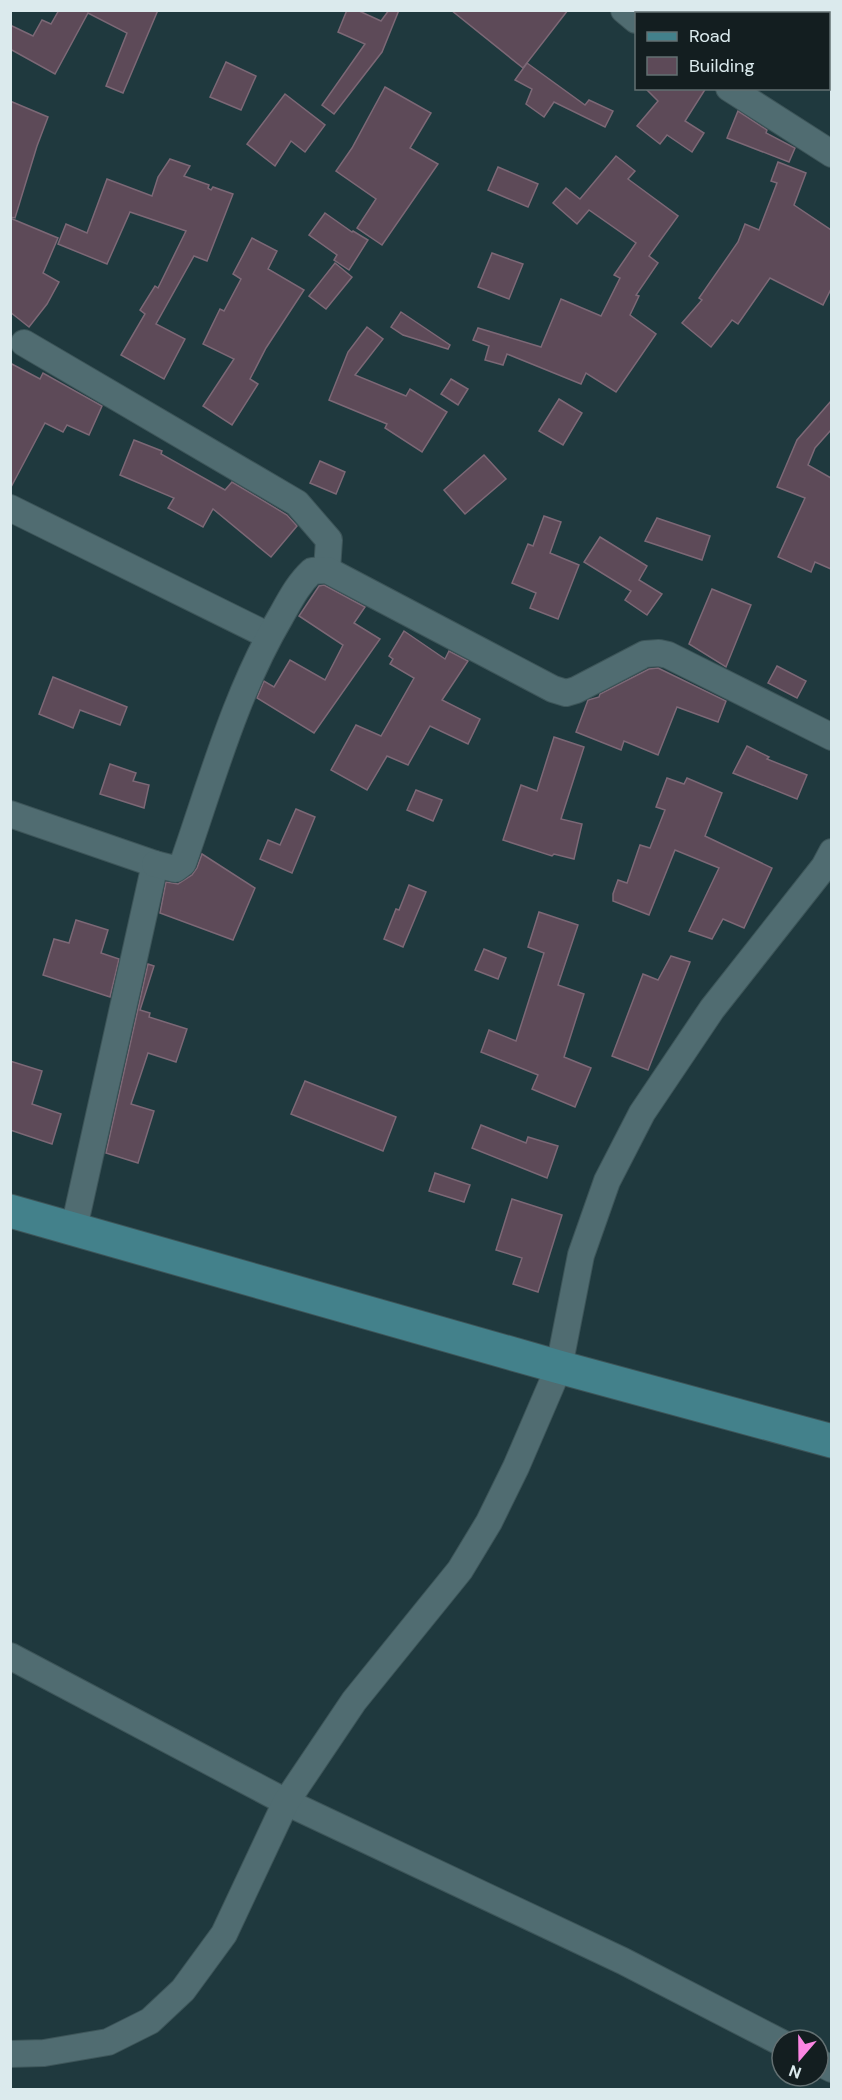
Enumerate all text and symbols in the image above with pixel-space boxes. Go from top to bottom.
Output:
legend [635,12,830,90]
text: Road [689,24,731,48]
text: Building [689,54,754,78]
north arrow [770,2028,830,2088]
text: N [786,2060,804,2083]

